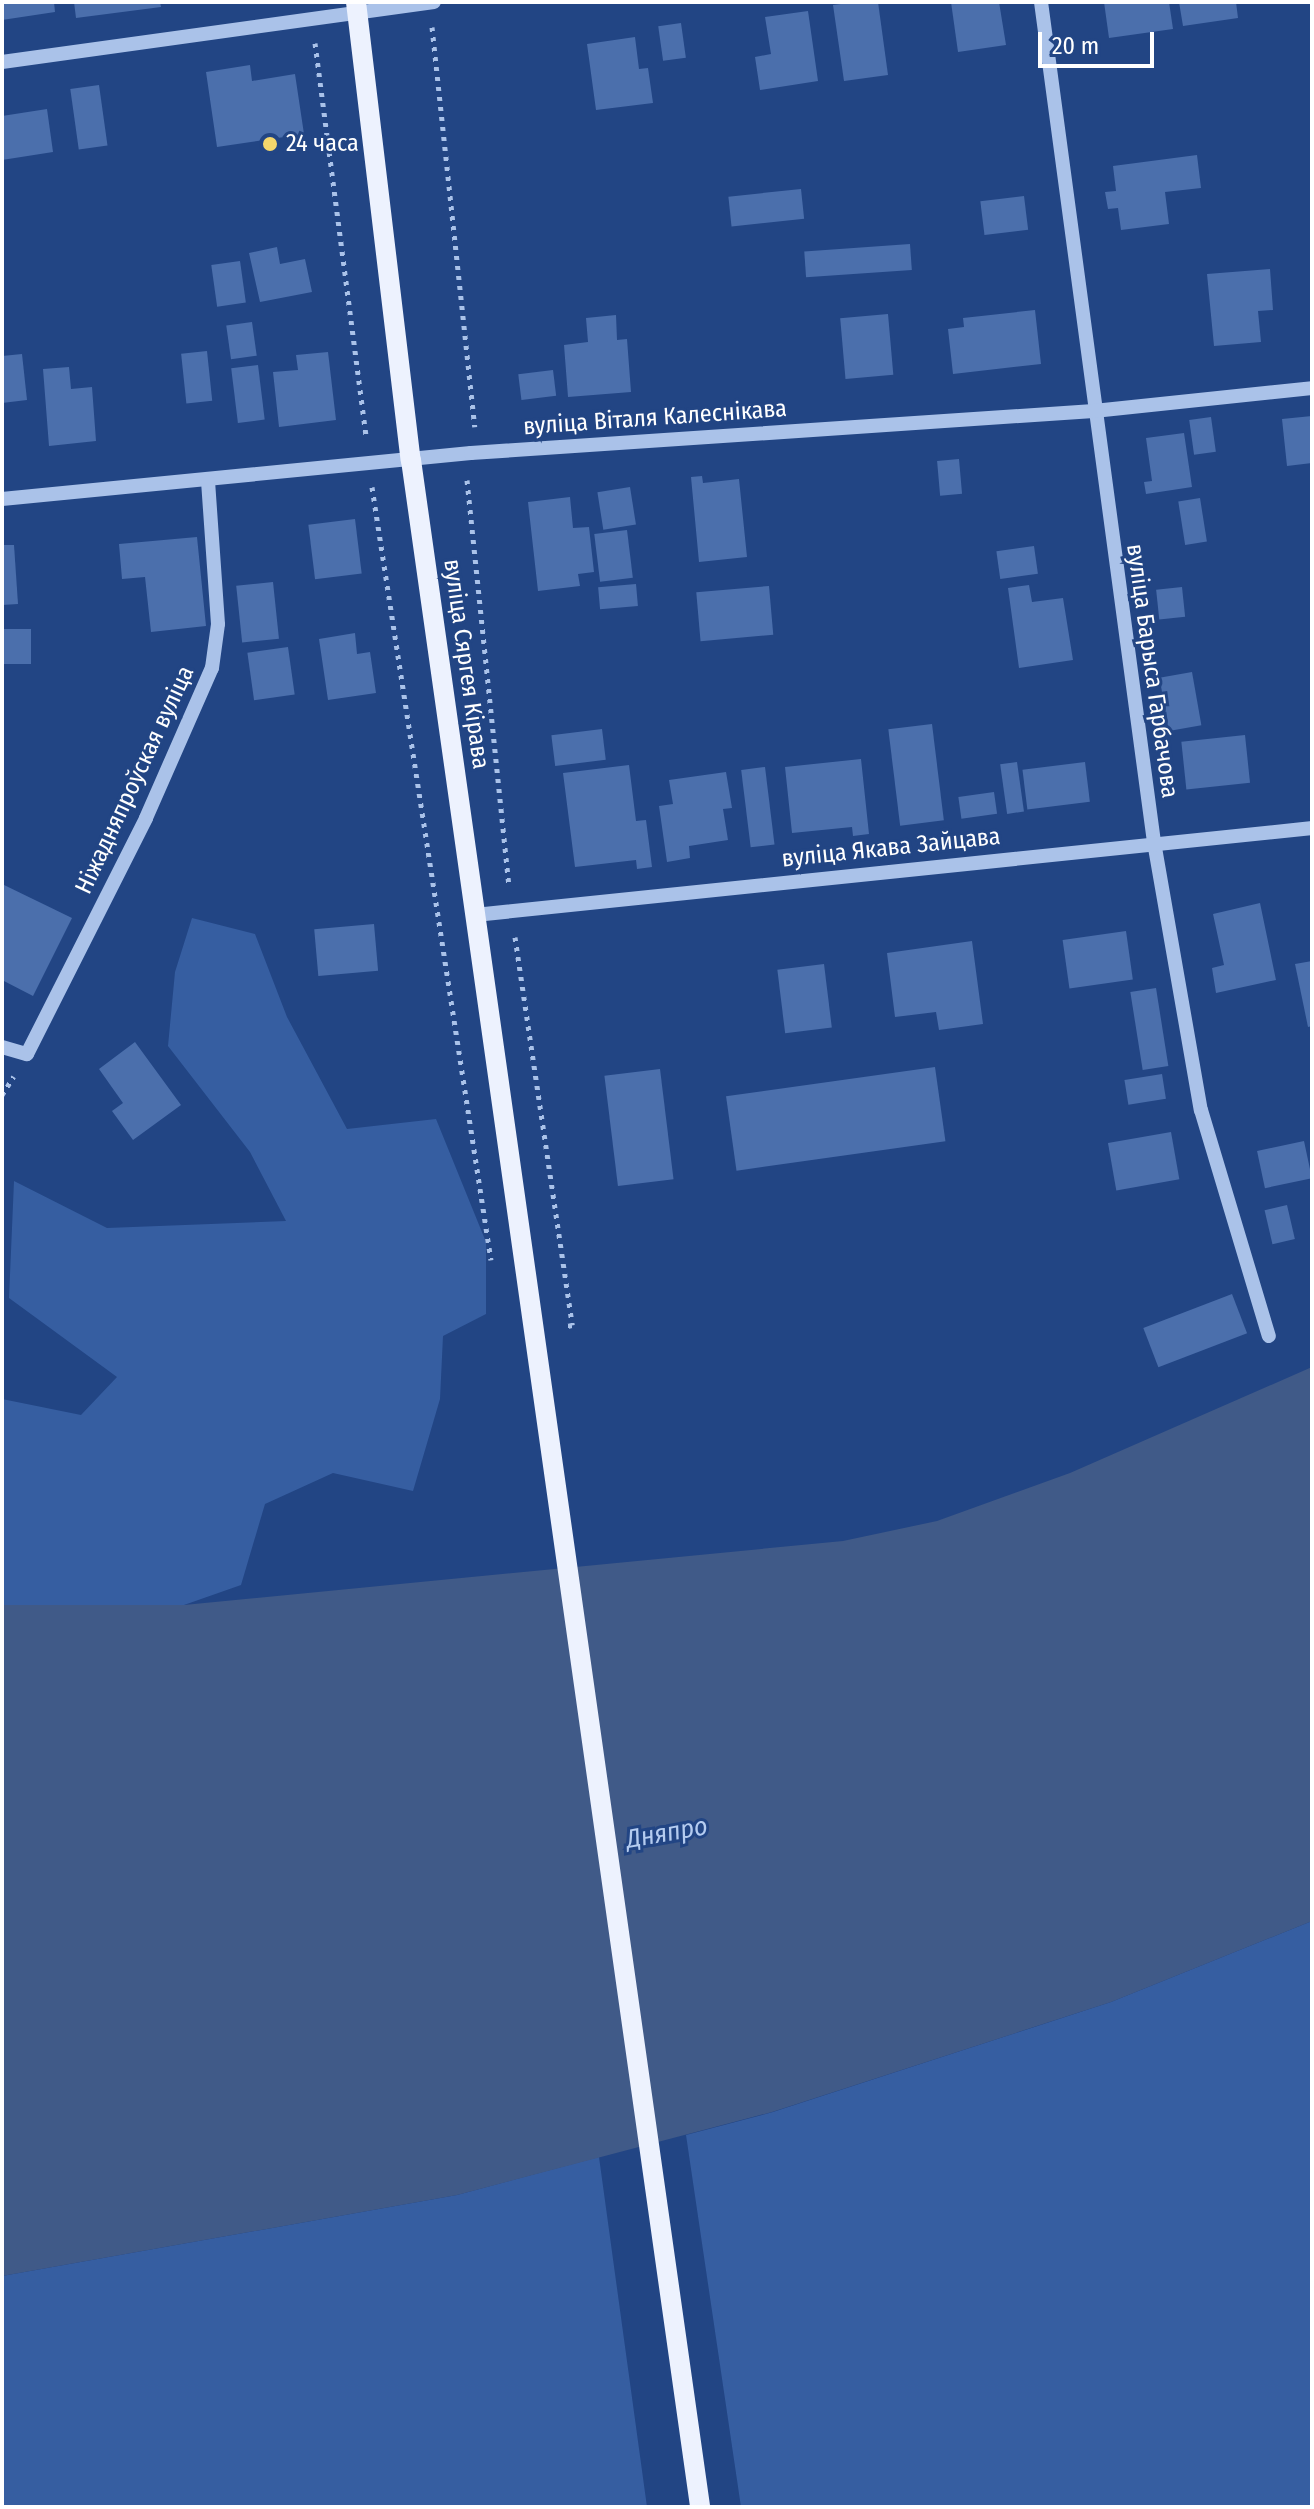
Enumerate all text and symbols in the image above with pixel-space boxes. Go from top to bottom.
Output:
scale bar [1042,16,1158,66]
text: 20 m [1052,32,1099,60]
place label: 24 часа [286,130,359,158]
marker: 24 часа [261,135,279,153]
street label: вуліца Віталя Калеснікава [522,394,788,442]
street label: вуліца Барыса Гарбачова [1120,542,1184,800]
street label: вуліца Сяргея Кірава [437,557,495,771]
street label: Ніжадняпроўская вуліца [69,661,201,899]
street label: вуліца Якава Зайцава [780,822,1002,874]
water label: Дняпро [624,1811,710,1855]

